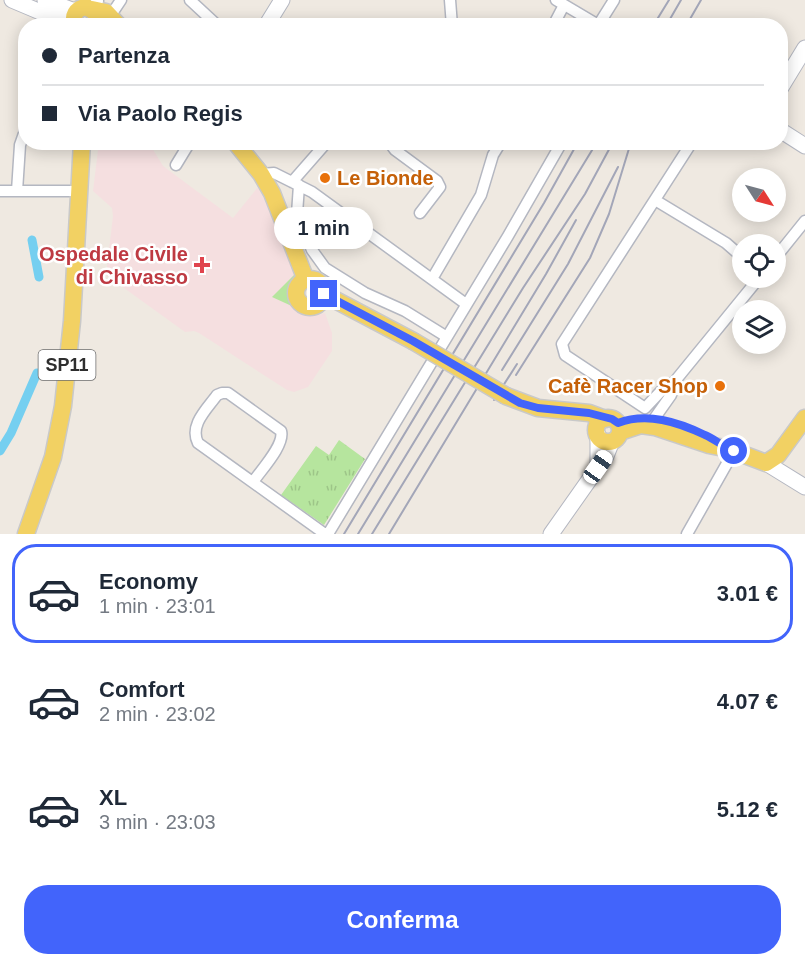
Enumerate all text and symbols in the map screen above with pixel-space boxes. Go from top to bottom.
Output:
text: Partenza [78,43,170,68]
text: Via Paolo Regis [78,101,243,126]
place label: Le Bionde [337,167,434,189]
north arrow [732,168,786,222]
map controls [732,168,786,354]
marker: Le Bionde [318,171,332,185]
callout: 1 min [274,207,374,249]
text: 1 min [297,217,350,239]
button: locate [732,234,786,288]
place label: Ospedale Civile di Chivasso [39,243,188,288]
marker: Ospedale Civile di Chivasso [193,256,211,274]
route end [310,280,337,307]
button: layers [732,300,786,354]
road number: SP11 [38,350,96,380]
place label: Cafè Racer Shop [548,375,708,397]
marker: Cafè Racer Shop [713,379,727,393]
route start [720,437,747,464]
car [580,447,616,487]
icon: car [27,567,81,621]
text: Economy [99,569,198,594]
text: 3.01 € [717,581,778,606]
text: 1 min · 23:01 [99,595,216,617]
icon: car [27,675,81,729]
text: Comfort [99,677,185,702]
text: 4.07 € [717,689,778,714]
text: 2 min · 23:02 [99,703,216,725]
icon: car [27,783,81,837]
text: XL [99,785,127,810]
text: 5.12 € [717,797,778,822]
text: 3 min · 23:03 [99,811,216,833]
button: Conferma [24,885,781,954]

